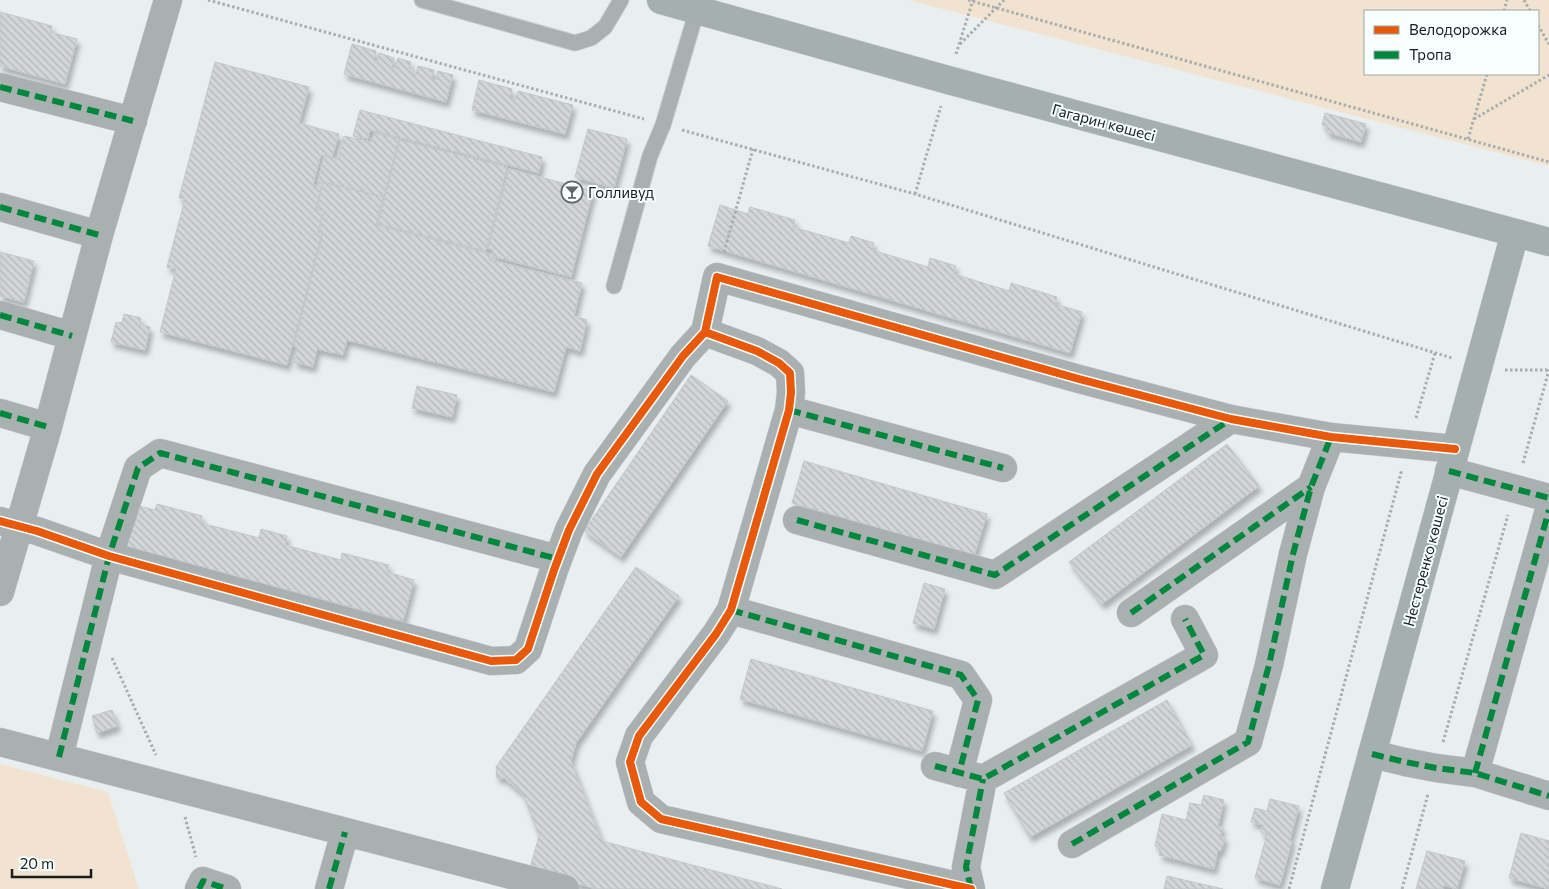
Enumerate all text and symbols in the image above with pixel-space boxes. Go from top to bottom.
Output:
legend [1364,10,1539,75]
text: Велодорожка [1409,20,1507,38]
text: Тропа [1409,45,1451,63]
street label: Гагарин көшесі [1050,100,1158,144]
bar icon: Голливуд [560,180,584,204]
place label: Голливуд [588,183,654,201]
street label: Нестеренко көшесі [1399,494,1451,628]
scale bar [12,846,91,878]
text: 20 m [20,854,54,872]

